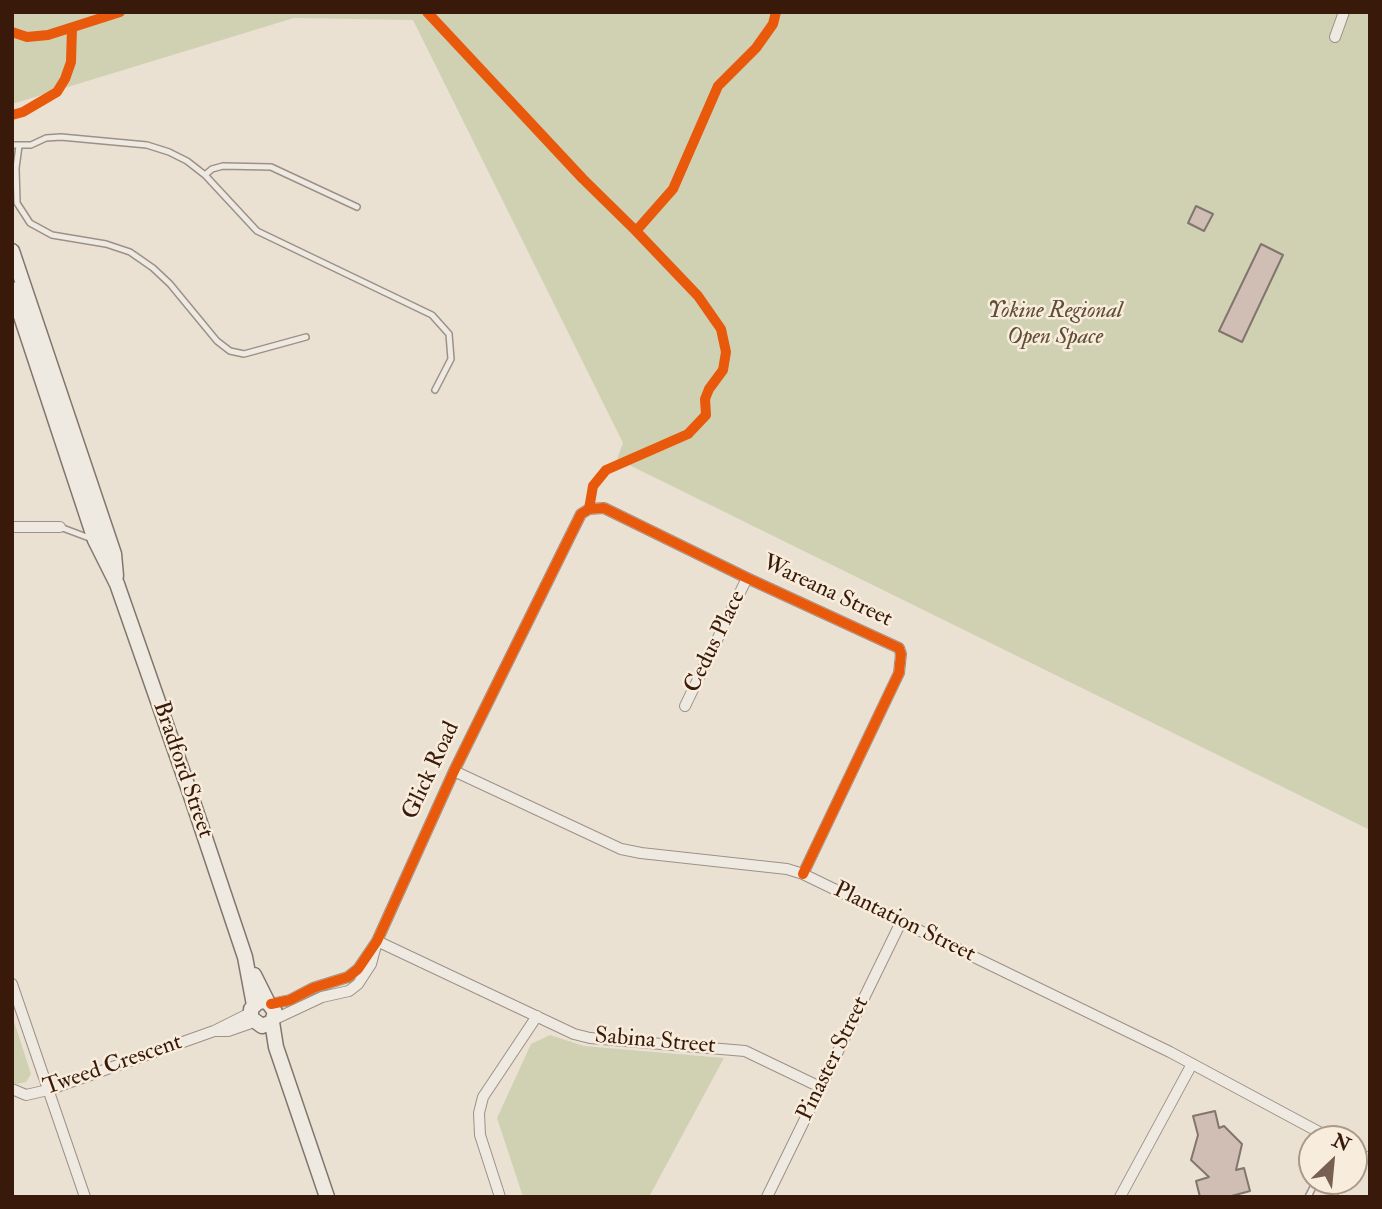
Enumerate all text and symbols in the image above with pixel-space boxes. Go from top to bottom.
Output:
park label: Yokine Regional Open Space [988,298,1122,352]
street label: Wareana Street [758,550,896,634]
street label: Cedus Place [679,586,753,698]
street label: Bradford Street [146,698,218,842]
street label: Glick Road [397,718,467,824]
street label: Plantation Street [829,877,979,969]
street label: Pinaster Street [792,992,876,1126]
street label: Sabina Street [593,1023,717,1061]
street label: Tweed Crescent [40,1029,186,1103]
north arrow [1298,1125,1368,1195]
text: N [1328,1128,1354,1157]

